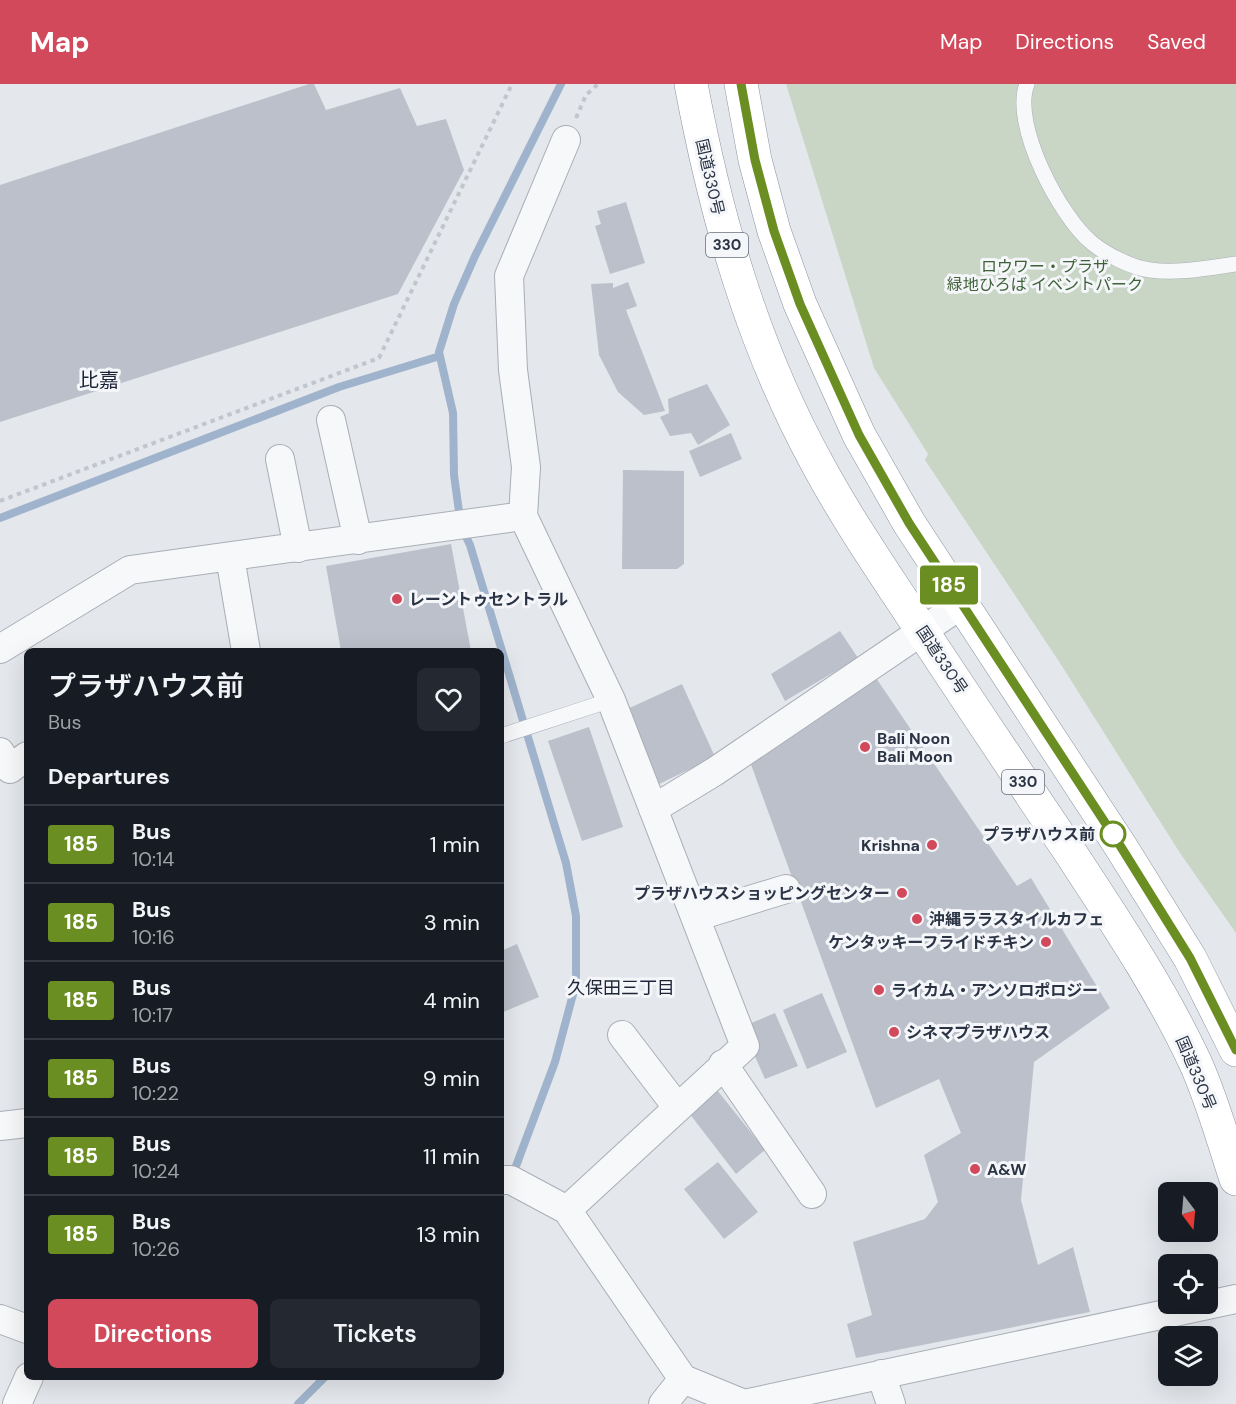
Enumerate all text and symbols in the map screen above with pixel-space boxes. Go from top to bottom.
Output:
text: Map [30,24,90,61]
text: Map [940,28,982,56]
text: Directions [1015,28,1114,56]
text: Saved [1147,28,1206,56]
street label: 国道330号 [691,137,729,217]
road number: 330 [706,233,748,257]
park label: ロウワー・プラザ 緑地ひろば イベントパーク [947,256,1143,295]
district label: 比嘉 [79,367,119,393]
line badge: 185 [914,566,984,604]
text: 185 [932,571,966,599]
place label: レーントゥセントラル [409,589,568,610]
marker: レーントゥセントラル [390,592,404,606]
street label: 国道330号 [912,622,972,698]
text: プラザハウス前 [48,668,244,705]
button: heart [417,668,480,731]
text: Bus [48,709,82,735]
place label: Bali Noon Bali Moon [877,728,953,767]
marker: Bali Noon Bali Moon [858,740,872,754]
text: Departures [48,762,170,791]
road number: 330 [1002,770,1044,794]
text: Bus [132,817,171,846]
marker: プラザハウス前 [1100,821,1126,847]
place label: プラザハウス前 [983,824,1095,845]
text: 185 [64,830,98,858]
text: 1 min [430,830,480,859]
place label: Krishna [861,835,920,856]
marker: Krishna [925,838,939,852]
text: 10:14 [132,846,174,872]
place label: プラザハウスショッピングセンター [634,883,890,904]
marker: プラザハウスショッピングセンター [895,886,909,900]
text: Bus [132,895,171,924]
text: 185 [64,908,98,936]
text: 3 min [424,908,480,937]
place label: 沖縄ララスタイルカフェ [929,909,1104,930]
marker: 沖縄ララスタイルカフェ [910,912,924,926]
text: 10:16 [132,924,175,950]
place label: ケンタッキーフライドチキン [828,932,1034,953]
marker: ケンタッキーフライドチキン [1039,935,1053,949]
text: Bus [132,973,171,1002]
district label: 久保田三丁目 [567,976,675,1000]
place label: ライカム・アンソロポロジー [891,980,1098,1001]
marker: ライカム・アンソロポロジー [872,983,886,997]
text: 185 [64,986,98,1014]
text: 4 min [423,986,480,1015]
text: 10:17 [132,1002,173,1028]
place label: シネマプラザハウス [906,1022,1050,1043]
marker: シネマプラザハウス [887,1025,901,1039]
street label: 国道330号 [1171,1033,1221,1113]
text: Bus [132,1051,171,1080]
text: 185 [64,1064,98,1092]
text: 9 min [423,1064,480,1093]
text: 10:22 [132,1080,179,1106]
text: Bus [132,1129,171,1158]
text: 185 [64,1142,98,1170]
text: 11 min [423,1142,480,1171]
text: 10:24 [132,1158,179,1184]
place label: A&W [987,1159,1027,1180]
marker: A&W [968,1162,982,1176]
north arrow [1158,1182,1218,1242]
map controls [1158,1182,1218,1386]
text: Bus [132,1207,171,1236]
text: 185 [64,1220,98,1248]
text: 13 min [417,1220,480,1249]
text: 10:26 [132,1236,180,1262]
button: locate [1158,1254,1218,1314]
button: Directions [48,1299,258,1368]
button: Tickets [270,1299,480,1368]
button: layers [1158,1326,1218,1386]

